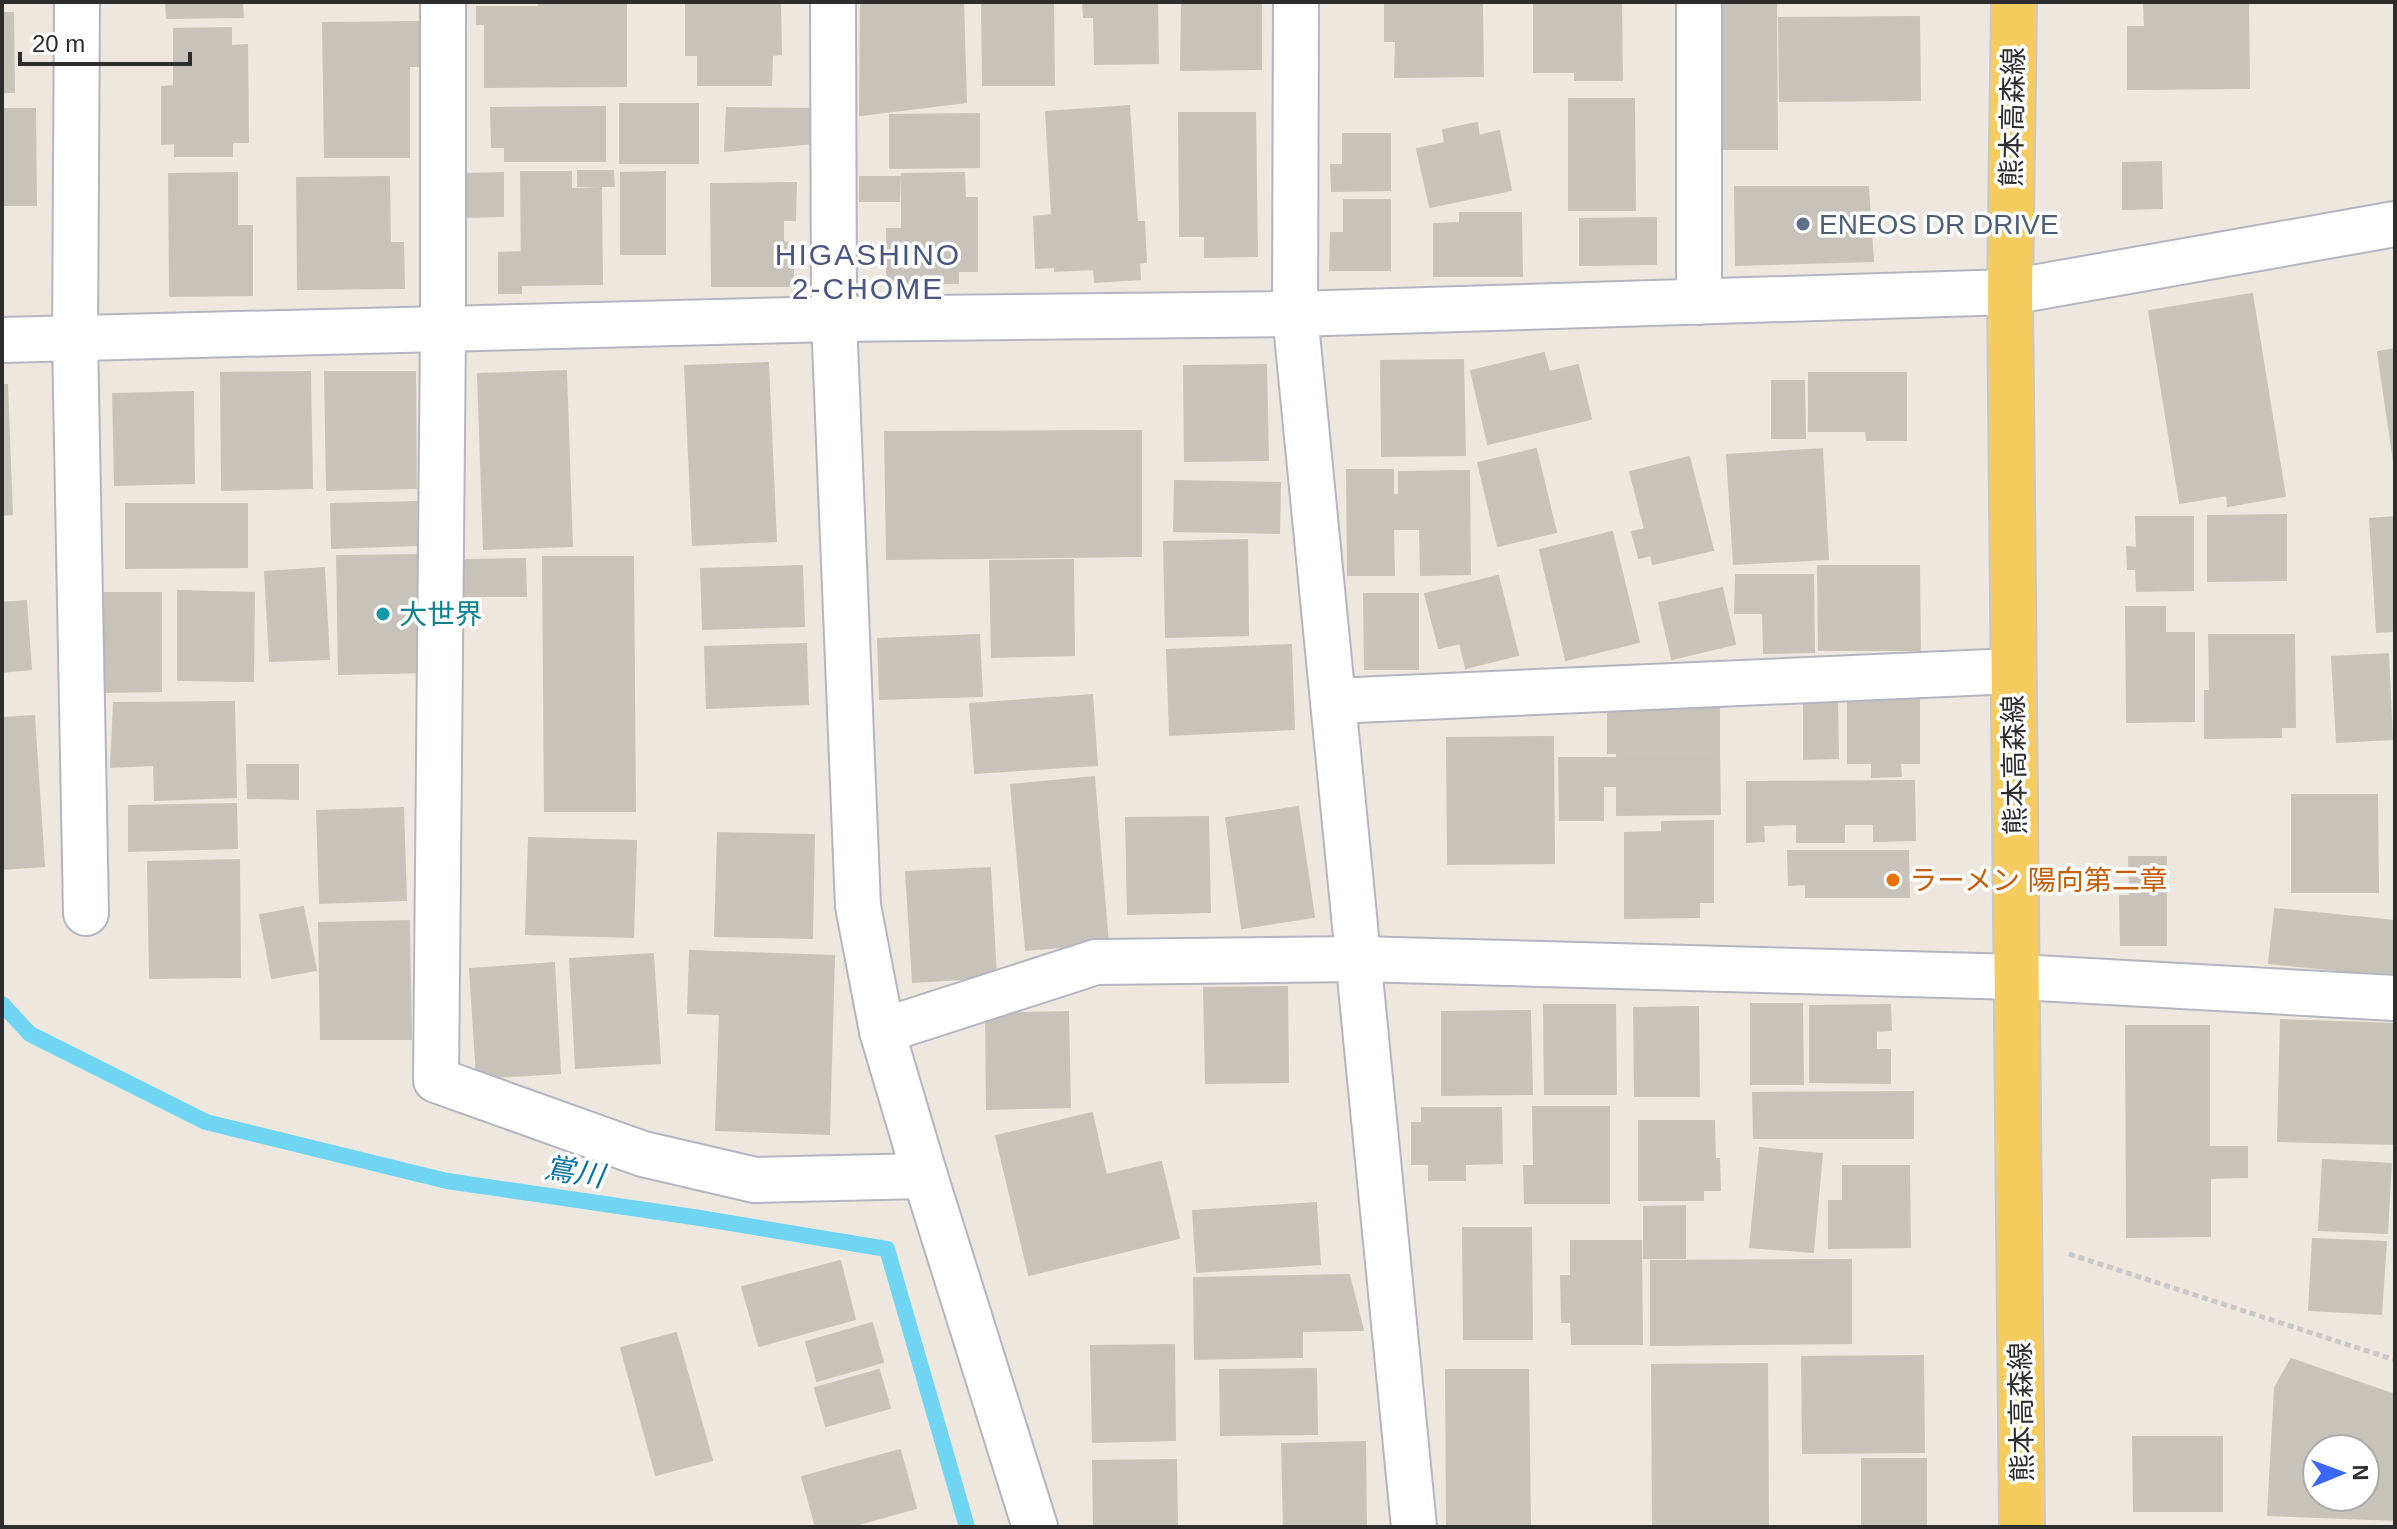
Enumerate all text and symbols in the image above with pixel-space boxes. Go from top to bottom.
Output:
scale bar [20,16,190,66]
text: 20 m [32,30,85,57]
street label: 熊本高森線 [1996,47,2029,187]
place label: ENEOS DR DRIVE [1819,209,2059,240]
marker: ENEOS DR DRIVE [1794,215,1812,233]
district label: HIGASHINO 2-CHOME [775,238,961,305]
place label: 大世界 [399,599,483,630]
marker: 大世界 [374,605,392,623]
street label: 熊本高森線 [1998,695,2031,835]
place label: ラーメン 陽向第二章 [1909,865,2168,896]
marker: ラーメン 陽向第二章 [1884,871,1902,889]
water label: 鴬川 [542,1151,609,1193]
street label: 熊本高森線 [2005,1342,2038,1482]
north arrow [2301,1433,2381,1513]
text: N [2348,1464,2373,1481]

